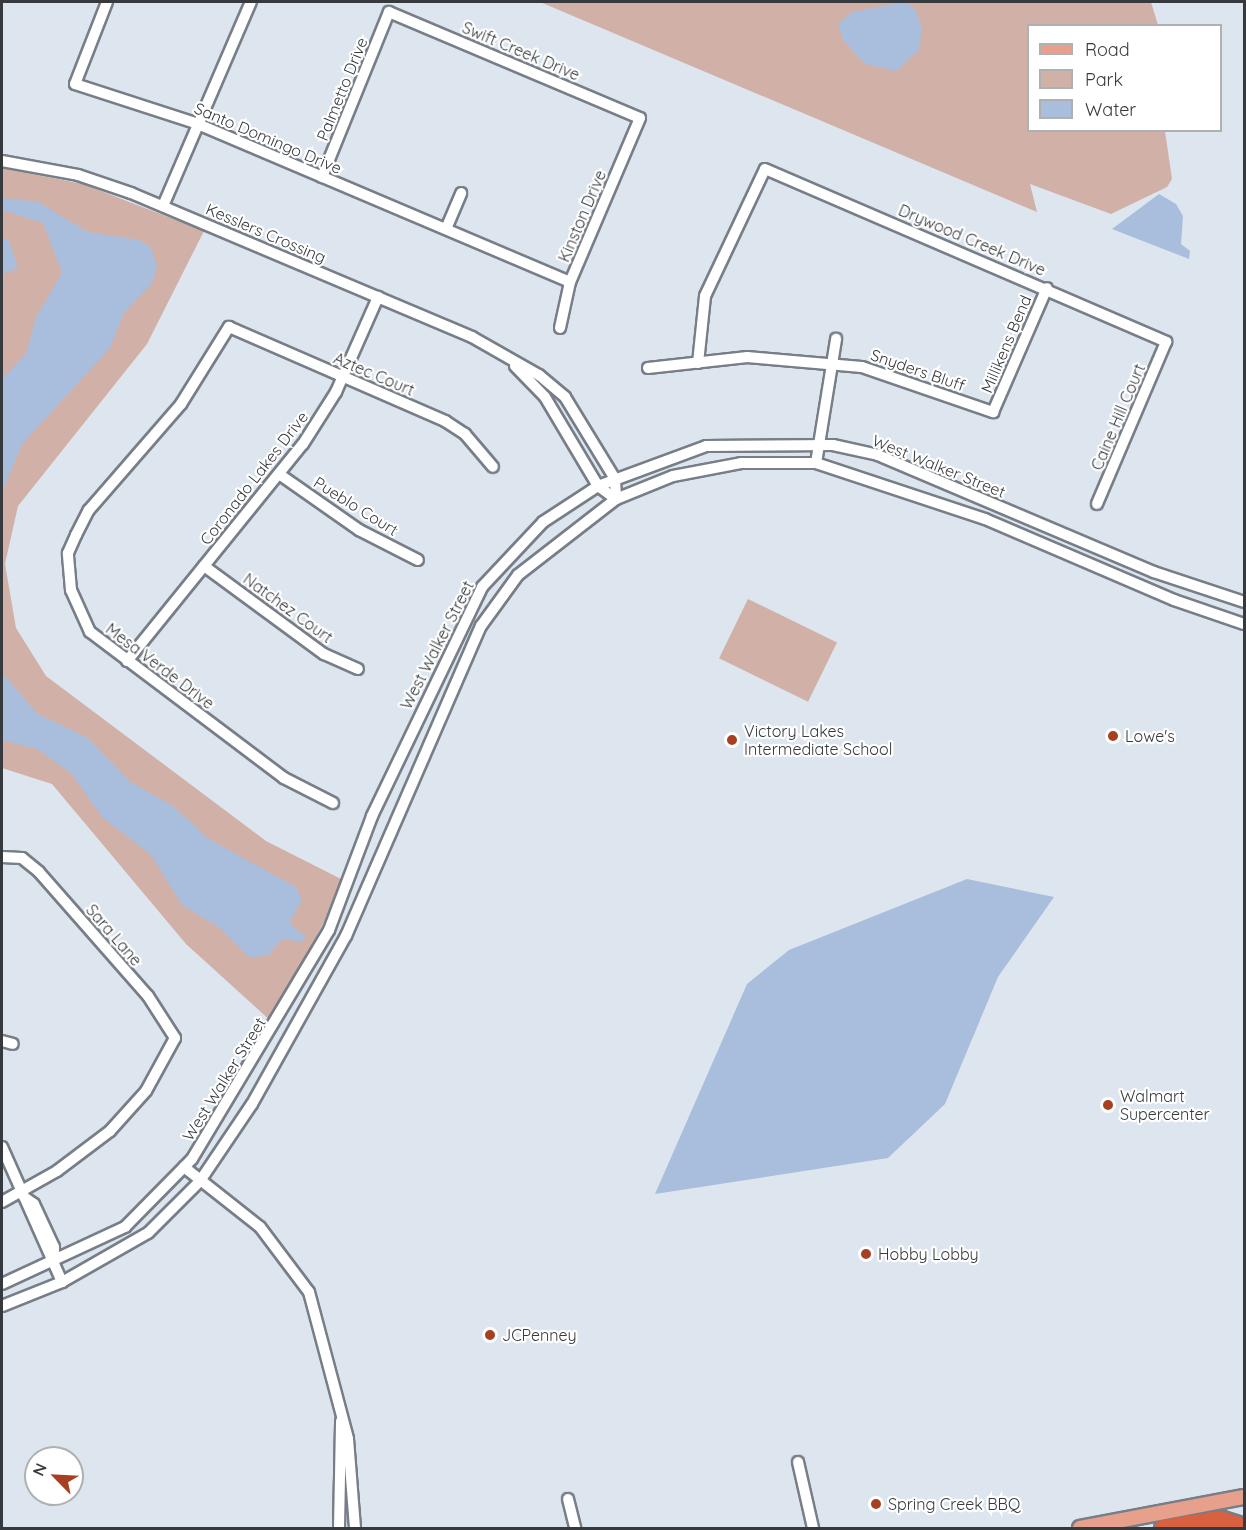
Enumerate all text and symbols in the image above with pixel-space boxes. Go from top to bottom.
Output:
street label: Swift Creek Drive [459,18,583,84]
legend [1027,24,1222,132]
street label: Palmetto Drive [313,35,371,143]
text: Road [1085,38,1130,61]
text: Park [1085,68,1123,91]
street label: Santo Domingo Drive [191,98,345,178]
text: Water [1085,98,1136,121]
street label: Kinston Drive [554,167,610,265]
street label: Kesslers Crossing [203,199,329,267]
street label: Drywood Creek Drive [896,200,1048,280]
street label: Millikens Bend [977,292,1035,396]
street label: Snyders Bluff [868,345,968,395]
street label: Aztec Court [331,348,417,400]
street label: Caine Hill Court [1087,361,1149,473]
street label: Coronado Lakes Drive [196,407,312,549]
street label: West Walker Street [870,431,1008,501]
street label: Pueblo Court [310,473,402,539]
street label: Natchez Court [240,569,336,647]
street label: West Walker Street [396,577,478,713]
street label: Mesa Verde Drive [102,619,218,713]
place label: Victory Lakes Intermediate School [744,721,892,759]
place label: Lowe's [1125,726,1175,746]
marker: Lowe's [1106,729,1120,743]
marker: Victory Lakes Intermediate School [725,733,739,747]
street label: Sara Lane [82,900,146,970]
street label: West Walker Street [178,1014,270,1144]
place label: Walmart Supercenter [1120,1086,1210,1124]
marker: Walmart Supercenter [1101,1098,1115,1112]
place label: Hobby Lobby [878,1244,979,1264]
marker: Hobby Lobby [859,1247,873,1261]
place label: JCPenney [502,1325,577,1345]
marker: JCPenney [483,1328,497,1342]
north arrow [24,1446,84,1506]
text: N [28,1460,51,1479]
place label: Spring Creek BBQ [888,1494,1020,1514]
marker: Spring Creek BBQ [869,1497,883,1511]

